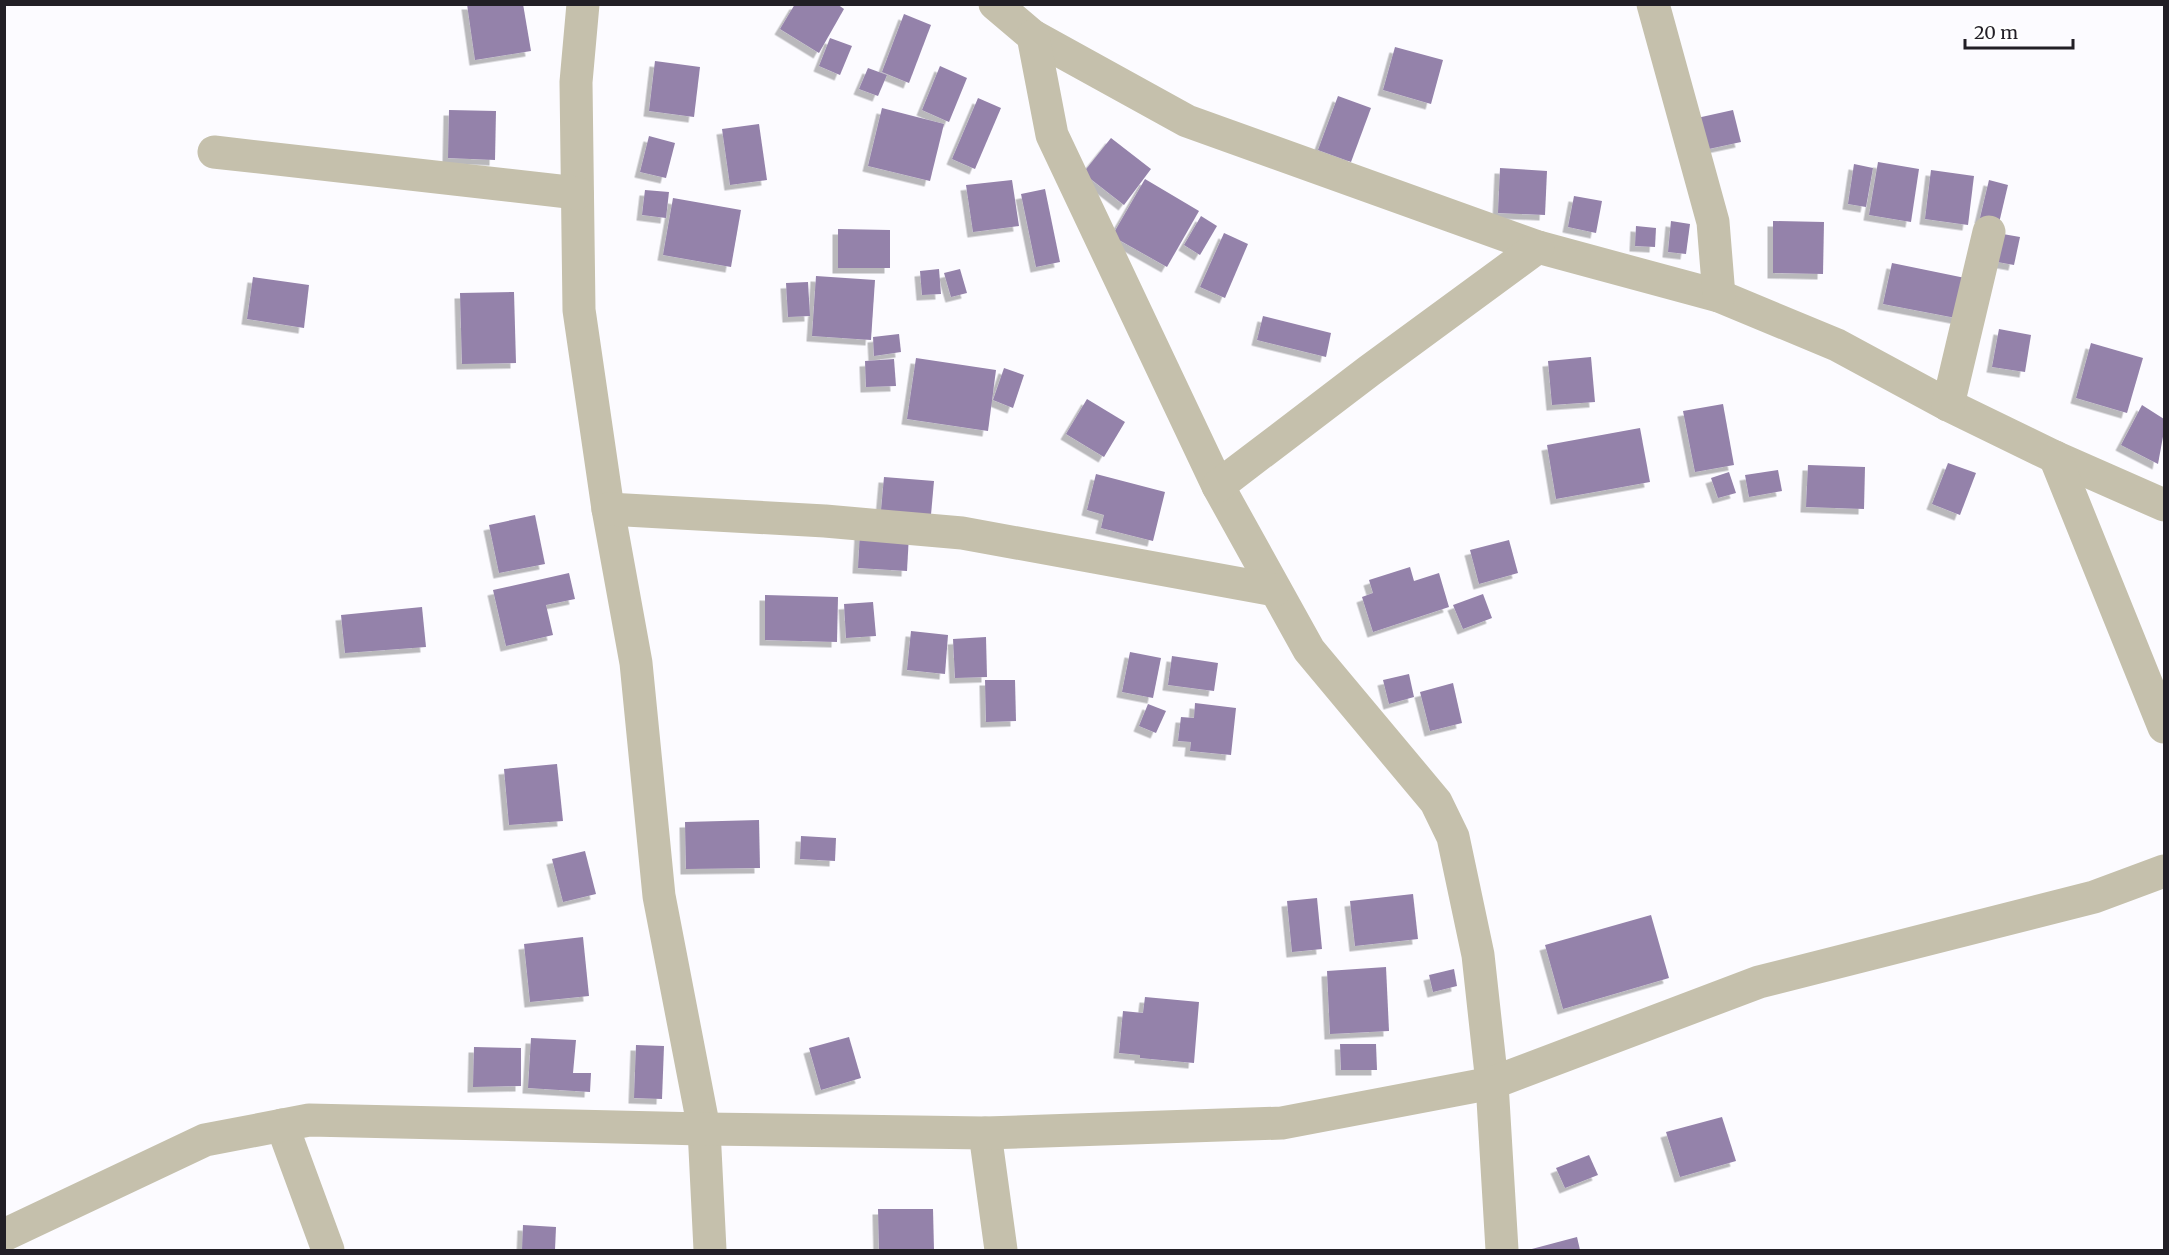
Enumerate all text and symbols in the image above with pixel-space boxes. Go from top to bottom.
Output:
scale bar [1965,12,2073,50]
text: 20 m [1974,21,2018,44]

